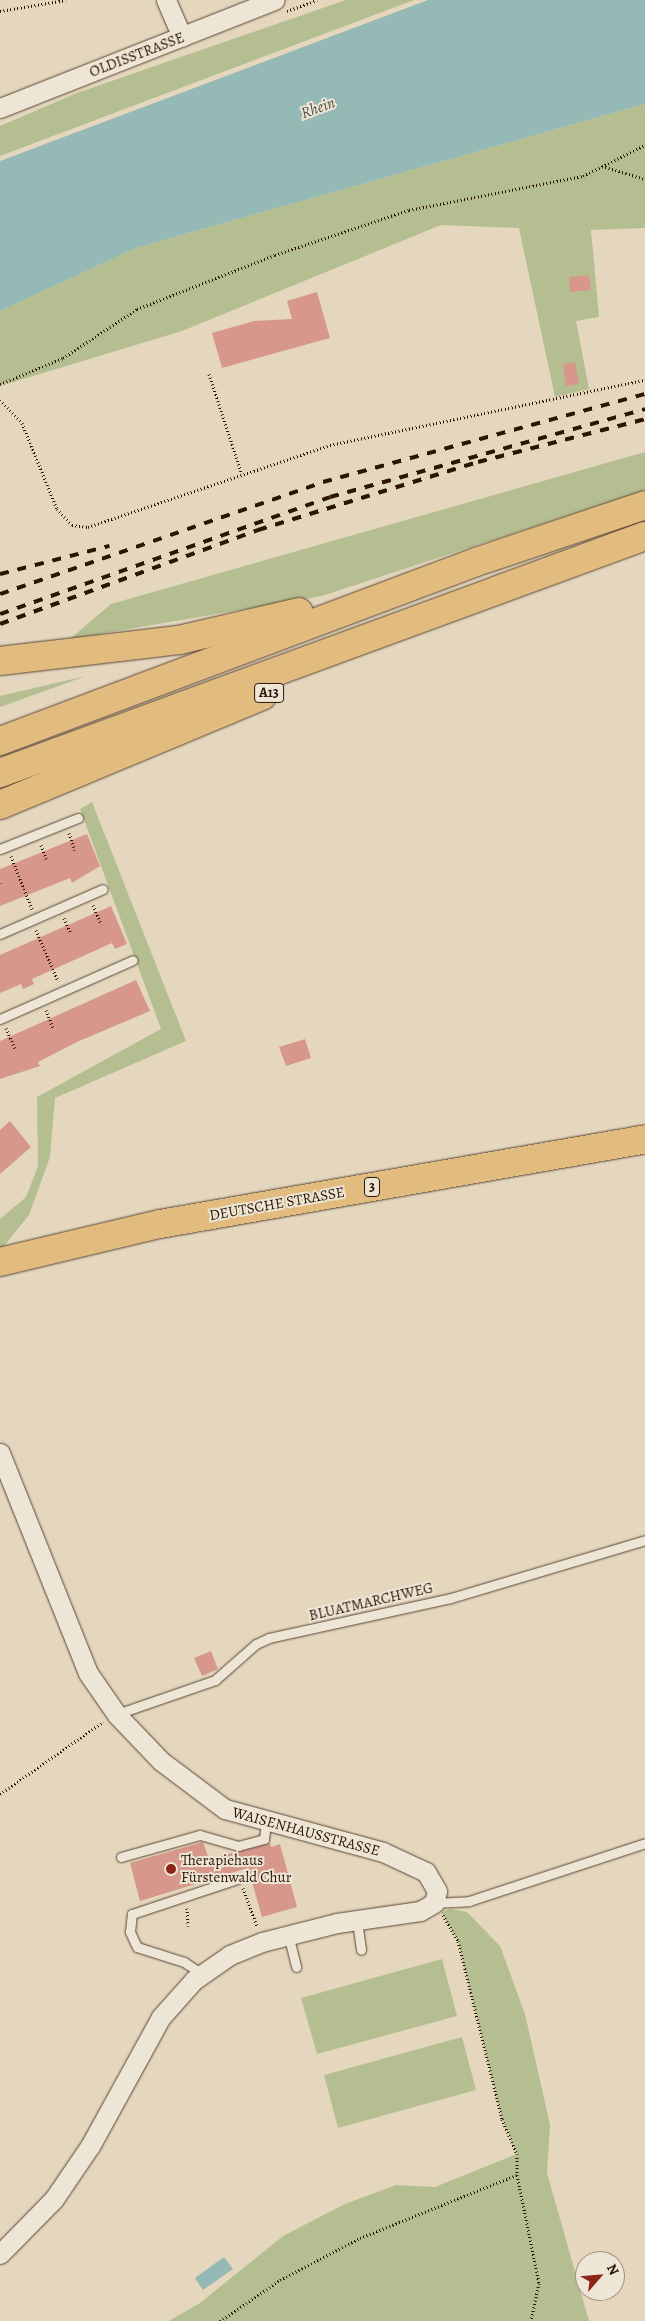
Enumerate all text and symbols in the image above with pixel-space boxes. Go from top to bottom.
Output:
street label: OLDISSTRASSE [87,29,187,81]
water label: Rhein [298,93,338,123]
road number: A13 [254,681,284,704]
road number: 3 [363,1176,381,1198]
street label: DEUTSCHE STRASSE [208,1183,346,1225]
street label: BLUATMARCHWEG [307,1579,435,1625]
street label: WAISENHAUSSTRASSE [230,1804,382,1860]
place label: Therapiehaus Fürstenwald Chur [181,1851,291,1886]
marker: Therapiehaus Fürstenwald Chur [165,1863,177,1875]
north arrow [575,2251,625,2301]
text: N [602,2261,624,2278]

